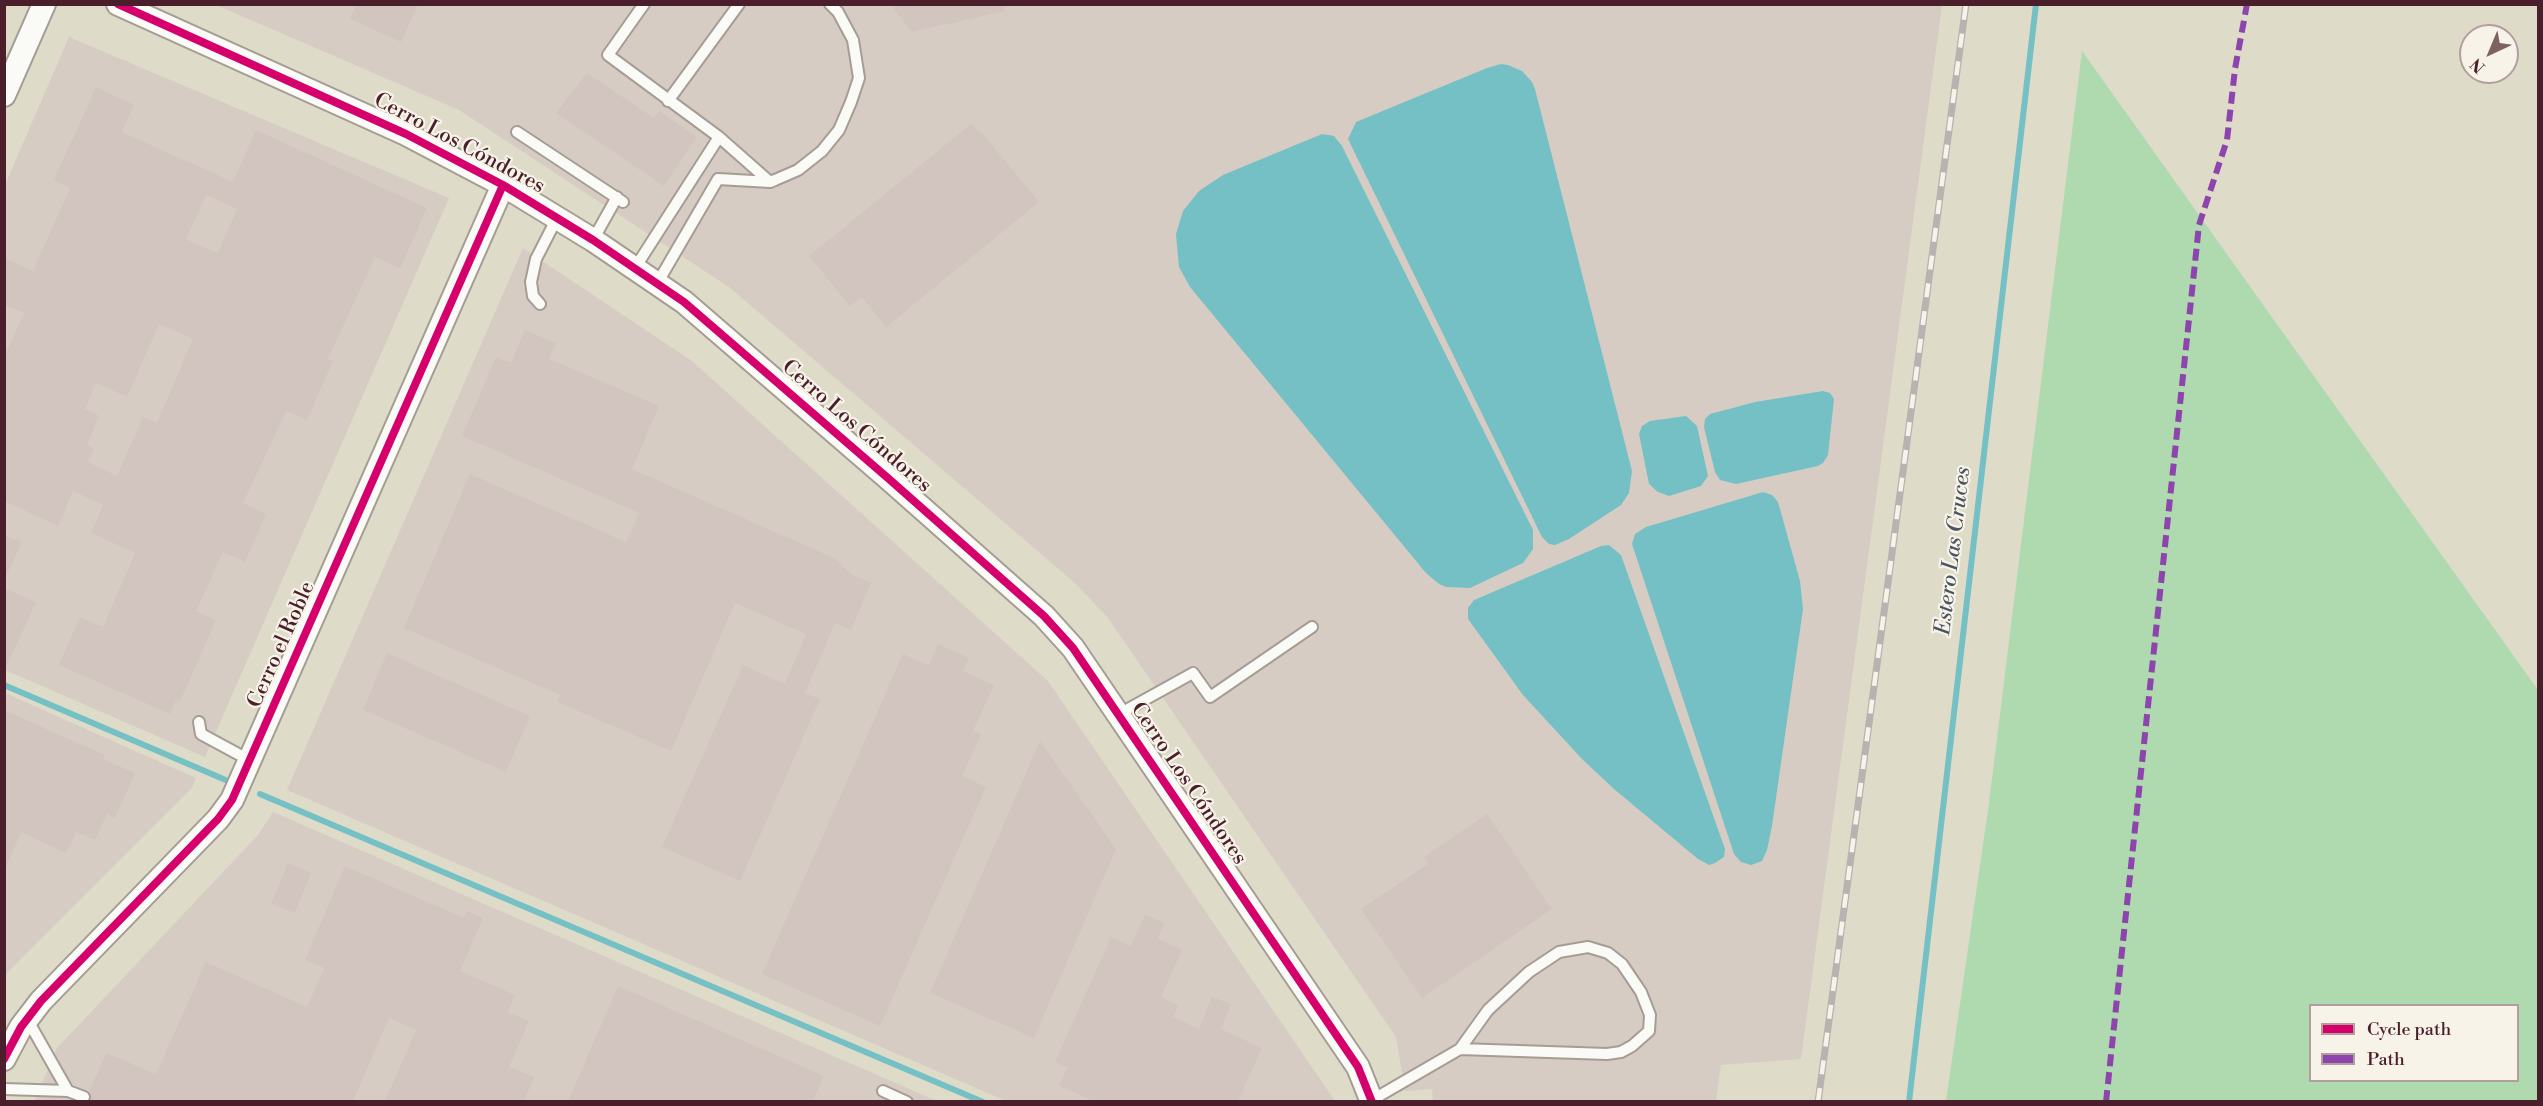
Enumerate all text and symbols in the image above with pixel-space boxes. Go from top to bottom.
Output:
north arrow [2459,24,2519,84]
text: N [2466,54,2489,77]
street label: Cerro Los Cóndores [369,88,549,200]
street label: Cerro Los Cóndores [776,355,936,499]
water label: Estero Las Cruces [1931,465,1977,637]
street label: Cerro el Roble [243,578,321,712]
street label: Cerro Los Cóndores [1124,698,1252,870]
legend [2309,1004,2519,1082]
text: Cycle path [2367,1018,2451,1041]
text: Path [2367,1048,2405,1071]

